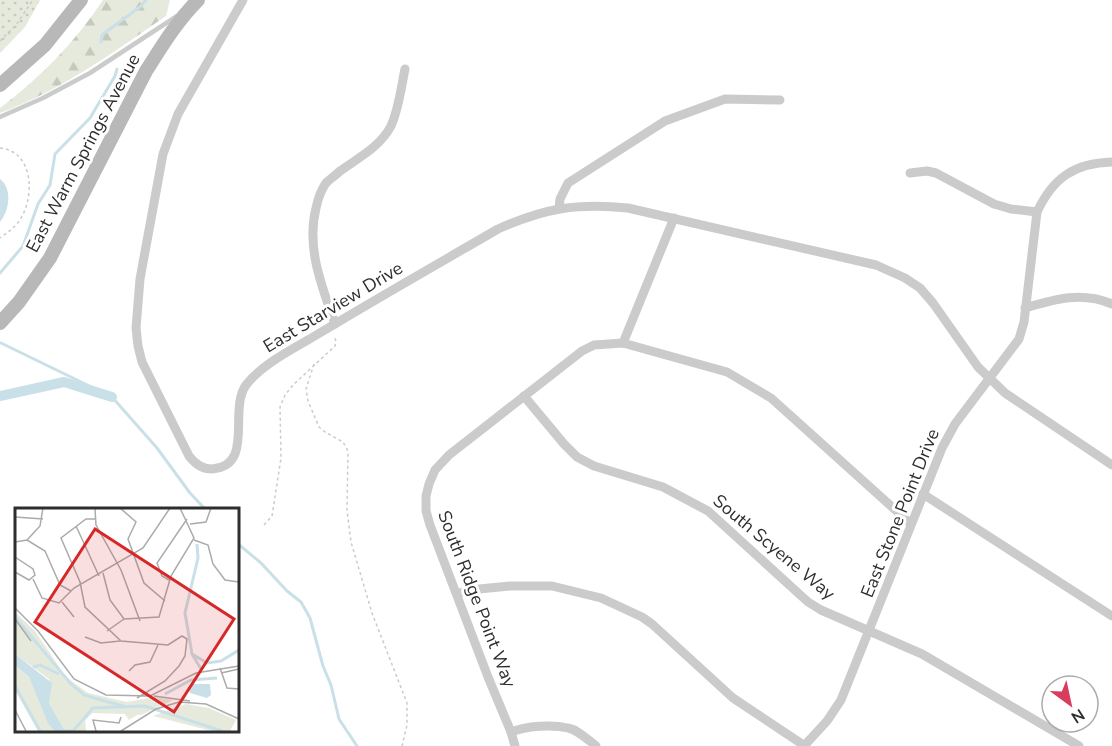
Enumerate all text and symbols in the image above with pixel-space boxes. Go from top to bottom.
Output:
street label: East Warm Springs Avenue [20,49,146,257]
street label: East Starview Drive [259,256,407,358]
street label: East Stone Point Drive [855,425,945,601]
street label: South Scyene Way [708,489,841,606]
street label: South Ridge Point Way [432,507,522,692]
inset map [15,508,238,731]
north arrow [1040,674,1100,734]
text: N [1067,703,1089,728]

